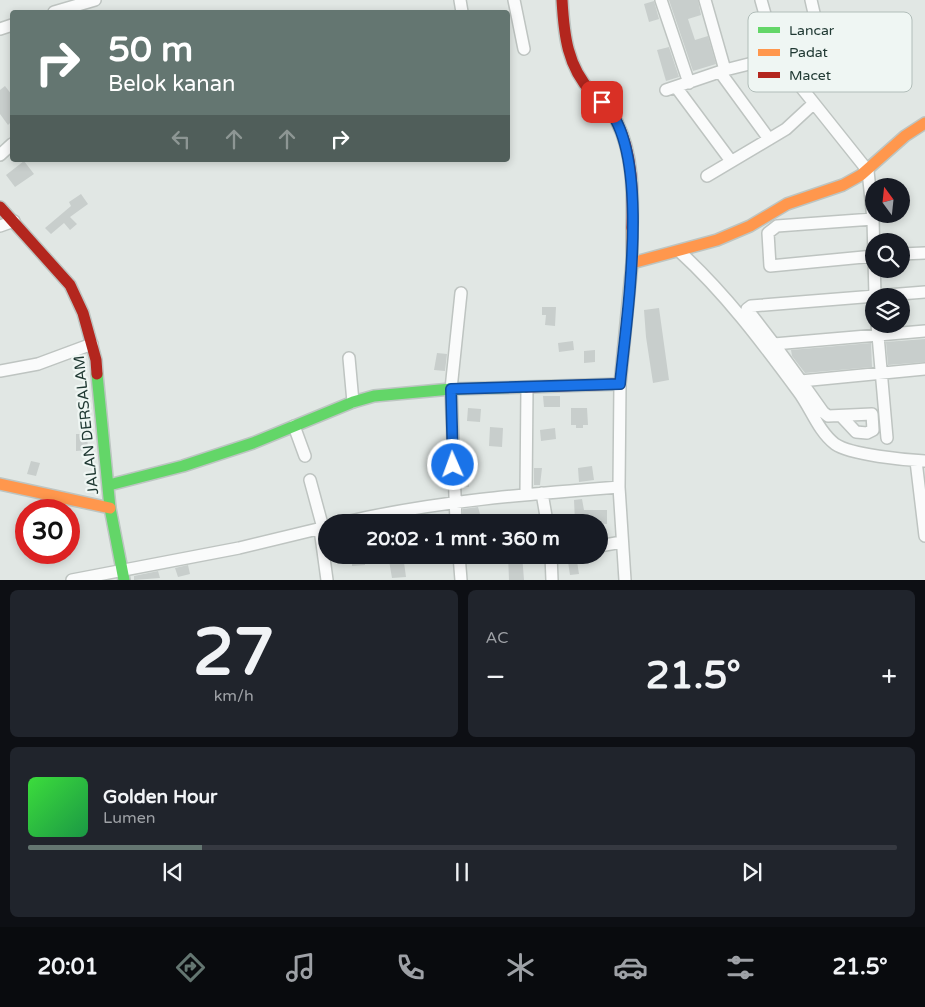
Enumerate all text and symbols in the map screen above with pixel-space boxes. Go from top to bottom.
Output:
legend [748,12,912,92]
text: Lancar [789,22,835,39]
text: 50 m [108,29,193,71]
icon: right [25,30,90,95]
text: Padat [789,44,828,61]
text: Macet [789,67,832,84]
text: Belok kanan [108,71,235,97]
pin [581,81,623,123]
icon: arrive [588,88,616,116]
icon: left [167,125,195,153]
icon: ahead [220,125,248,153]
icon: ahead [273,125,301,153]
icon: right [326,125,354,153]
north arrow [865,178,910,222]
map controls [865,178,910,333]
button: search [865,233,910,278]
button: layers [865,288,910,333]
street label: JALAN DERSALAM [70,355,102,495]
position arrow [426,438,478,490]
speed limit sign: 30 [15,499,80,564]
text: 20:02 · 1 mnt · 360 m [366,528,560,550]
text: 27 [193,614,275,693]
text: AC [486,628,508,648]
text: 21.5° [646,653,741,699]
text: − [486,660,505,694]
text: + [881,660,897,694]
text: km/h [214,686,254,706]
text: Golden Hour [103,786,217,808]
text: Lumen [103,808,155,828]
icon: previous [159,858,187,886]
icon: pause [448,858,476,886]
icon: next [738,858,766,886]
icon: directions [173,950,208,985]
icon: music [283,950,318,985]
icon: phone [393,950,428,985]
icon: climate [503,950,538,985]
icon: car [613,950,648,985]
icon: filters [723,950,758,985]
text: 20:01 [37,954,98,980]
text: 21.5° [832,954,887,980]

